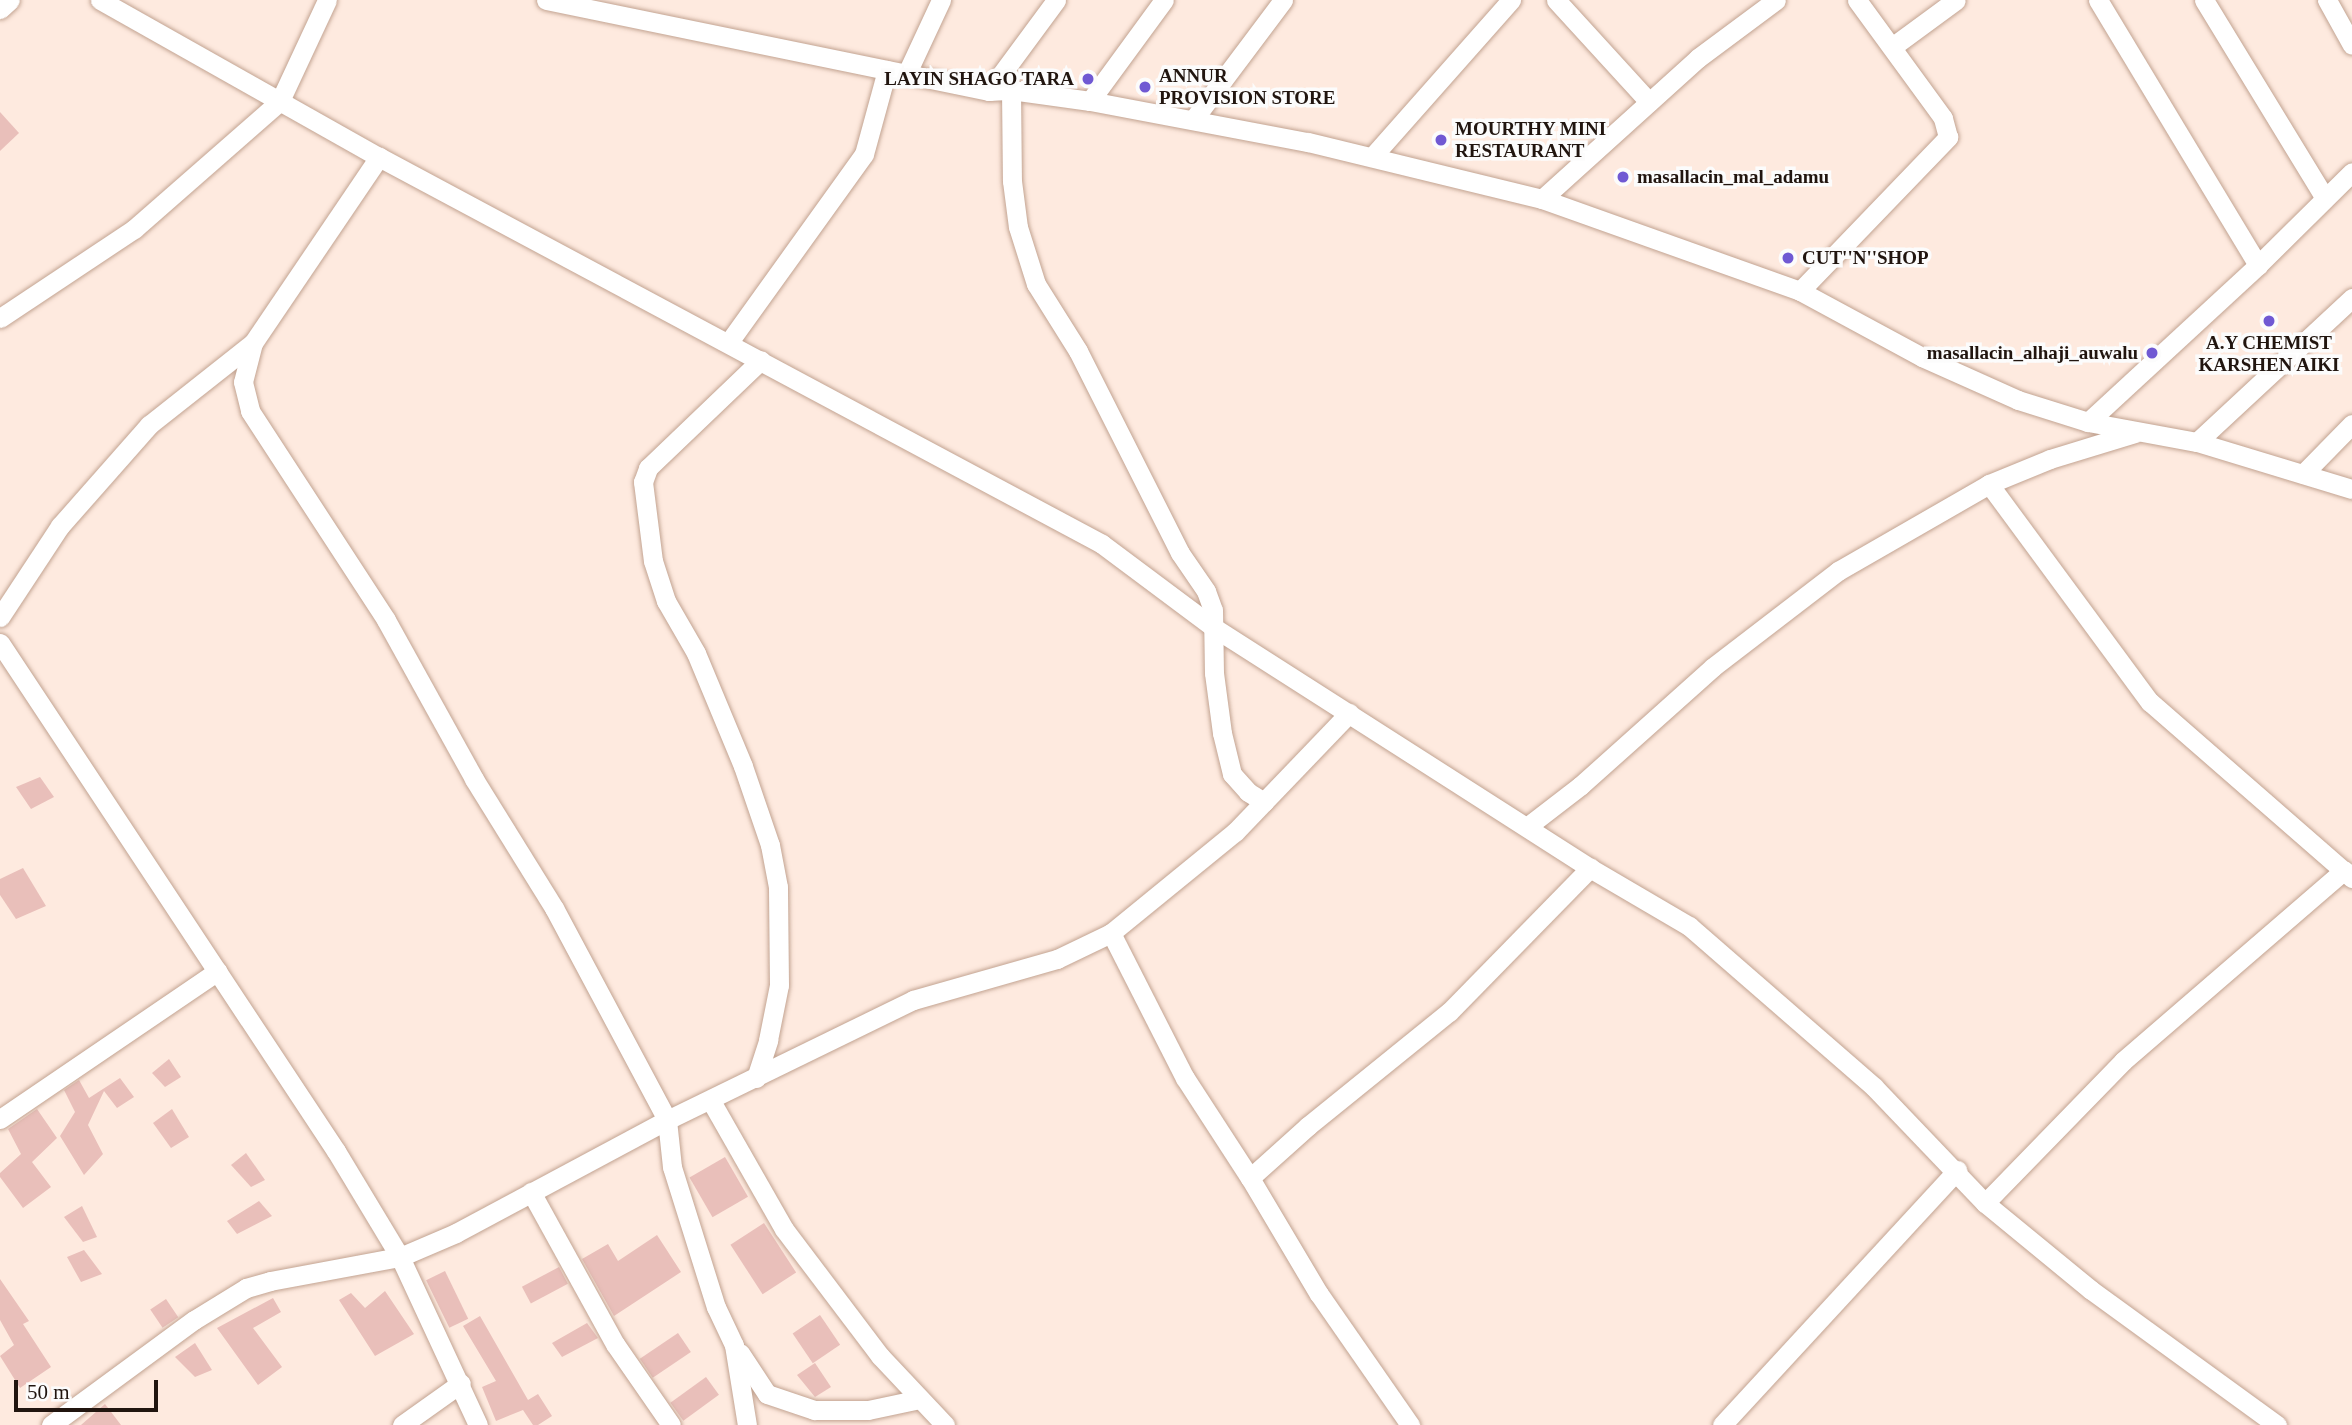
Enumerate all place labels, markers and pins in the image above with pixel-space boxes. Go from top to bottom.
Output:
place label: ANNUR PROVISION STORE [1159,65,1336,109]
place label: LAYIN SHAGO TARA [884,68,1074,90]
marker: LAYIN SHAGO TARA [1080,71,1096,87]
marker: ANNUR PROVISION STORE [1137,79,1153,95]
place label: MOURTHY MINI RESTAURANT [1455,118,1607,162]
marker: MOURTHY MINI RESTAURANT [1433,132,1449,148]
place label: masallacin_mal_adamu [1637,166,1829,188]
marker: masallacin_mal_adamu [1615,169,1631,185]
place label: CUT''N''SHOP [1802,247,1929,269]
marker: CUT''N''SHOP [1780,250,1796,266]
marker: A.Y CHEMIST KARSHEN AIKI [2261,313,2277,329]
place label: A.Y CHEMIST KARSHEN AIKI [2198,332,2340,376]
place label: masallacin_alhaji_auwalu [1927,342,2138,364]
marker: masallacin_alhaji_auwalu [2144,345,2160,361]

